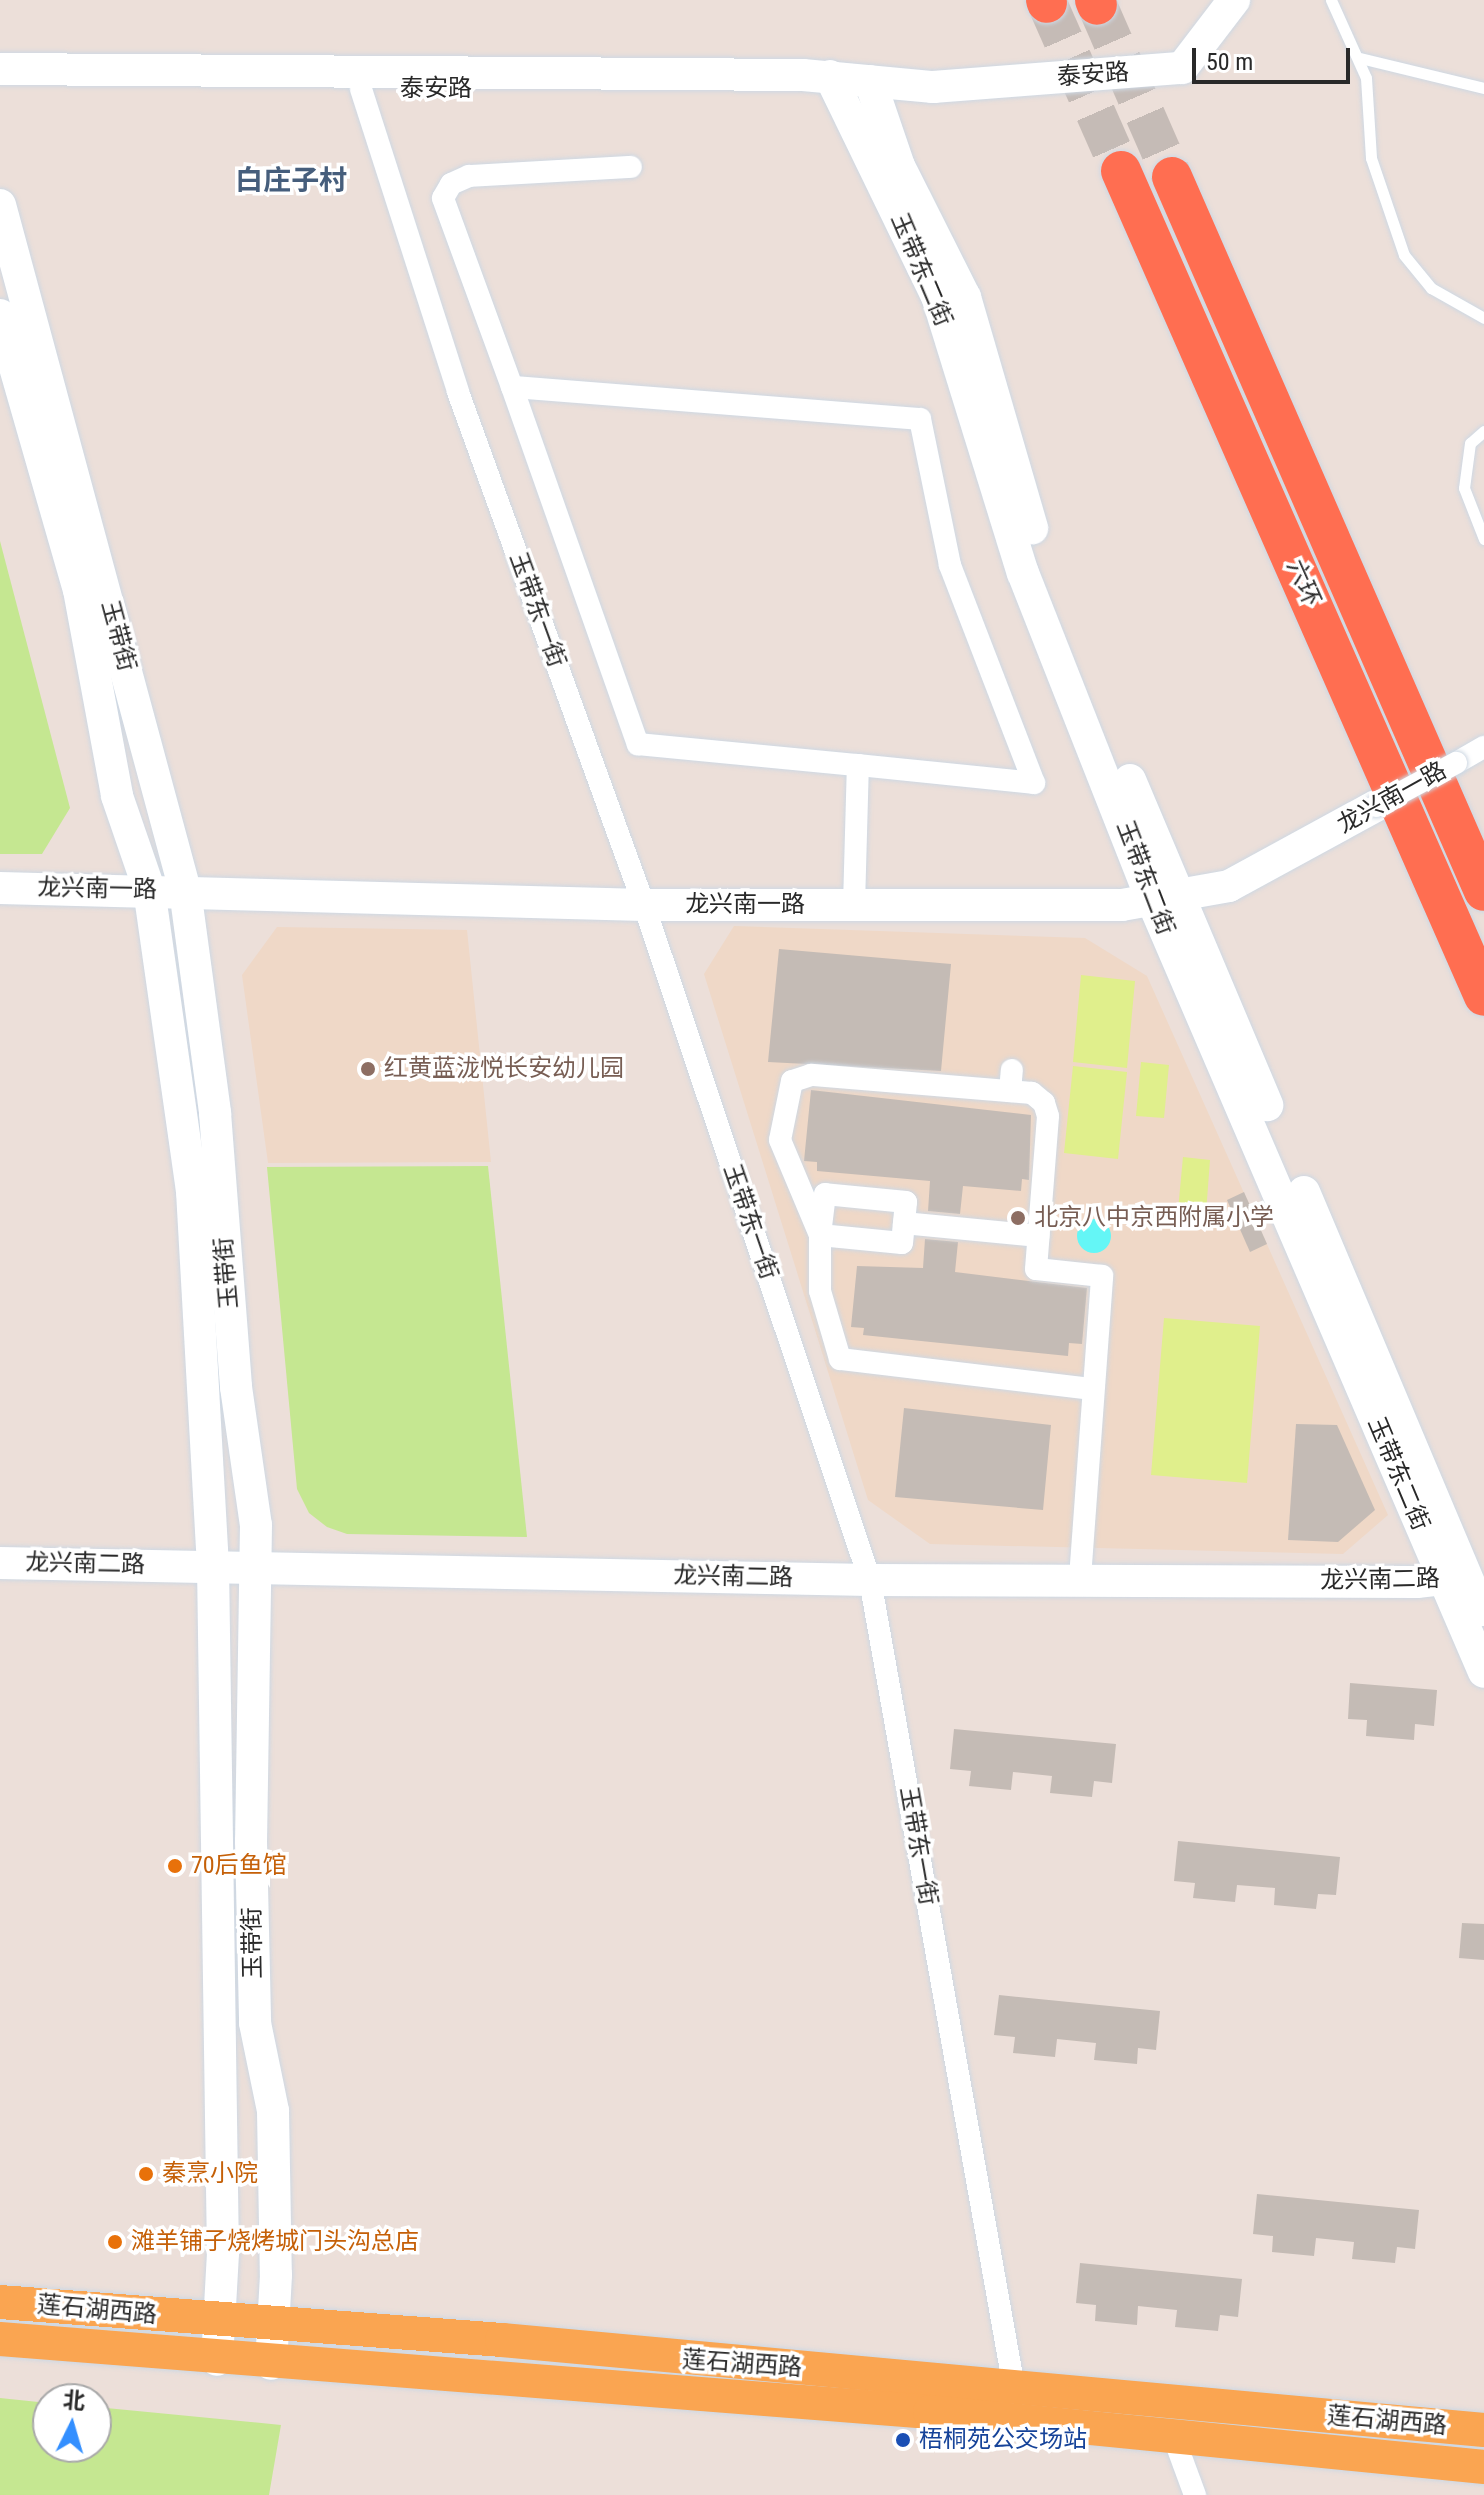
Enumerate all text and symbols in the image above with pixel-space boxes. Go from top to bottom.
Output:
scale bar [1196,32,1354,82]
text: 50 m [1206,48,1253,76]
street label: 泰安路 [1056,58,1130,92]
street label: 泰安路 [400,75,472,103]
district label: 白庄子村 [235,164,347,198]
street label: 玉带东二街 [884,209,958,331]
street label: 玉带东一街 [503,549,571,671]
street label: 六环 [1280,555,1326,611]
street label: 玉带街 [95,597,141,675]
street label: 龙兴南一路 [1333,756,1451,840]
street label: 玉带东二街 [1110,817,1180,939]
street label: 龙兴南一路 [37,874,157,904]
street label: 龙兴南一路 [685,891,805,919]
place label: 红黄蓝泷悦长安幼儿园 [384,1055,624,1083]
marker: 红黄蓝泷悦长安幼儿园 [359,1060,377,1078]
street label: 玉带东一街 [717,1161,783,1283]
place label: 北京八中京西附属小学 [1034,1204,1274,1232]
marker: 北京八中京西附属小学 [1009,1209,1027,1227]
street label: 玉带街 [210,1236,244,1310]
street label: 玉带东二街 [1361,1413,1435,1535]
street label: 龙兴南二路 [25,1549,145,1579]
street label: 龙兴南二路 [673,1562,793,1592]
street label: 龙兴南二路 [1320,1565,1440,1595]
street label: 玉带东一街 [893,1784,943,1908]
place label: 70后鱼馆 [191,1852,287,1880]
marker: 70后鱼馆 [166,1857,184,1875]
street label: 玉带街 [238,1907,268,1979]
place label: 秦烹小院 [162,2160,258,2188]
marker: 秦烹小院 [137,2165,155,2183]
place label: 滩羊铺子烧烤城门头沟总店 [131,2228,419,2256]
marker: 滩羊铺子烧烤城门头沟总店 [106,2233,124,2251]
street label: 莲石湖西路 [36,2290,158,2330]
street label: 莲石湖西路 [681,2345,803,2383]
north arrow [32,2383,112,2463]
text: 北 [62,2387,86,2414]
street label: 莲石湖西路 [1326,2401,1448,2441]
place label: 梧桐苑公交场站 [919,2426,1087,2454]
marker: 梧桐苑公交场站 [894,2431,912,2449]

